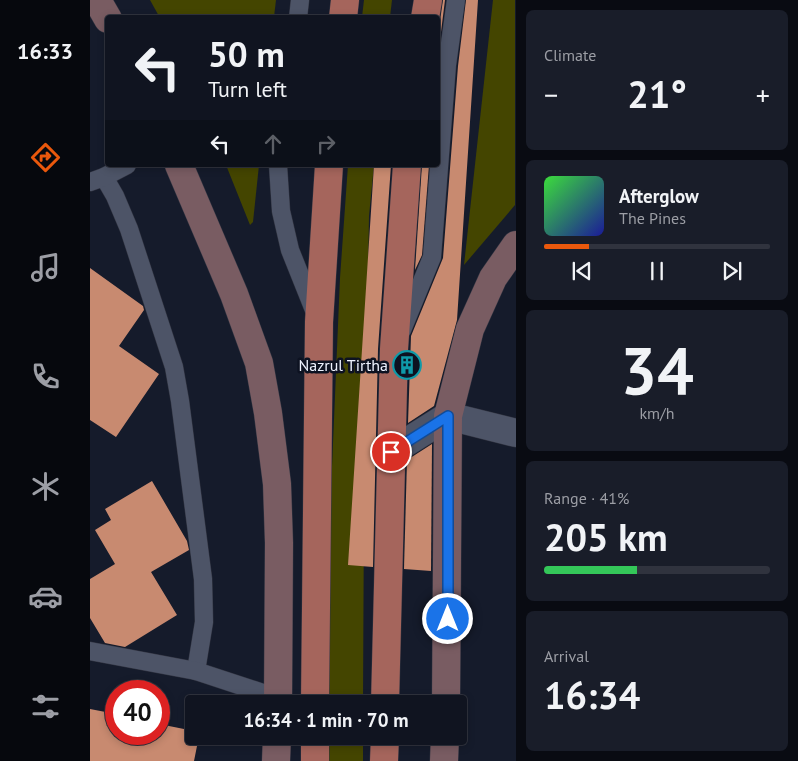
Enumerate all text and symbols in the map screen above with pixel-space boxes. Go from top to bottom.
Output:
text: 50 m [208,31,285,77]
icon: left [125,35,190,100]
text: 16:33 [17,37,73,65]
text: Climate [544,45,596,65]
text: 21° [627,69,687,118]
text: Turn left [208,75,287,103]
text: − [544,76,558,113]
text: + [756,76,770,113]
icon: left [206,130,234,158]
icon: ahead [259,130,287,158]
icon: right [312,130,340,158]
icon: directions [28,140,63,175]
text: Afterglow [619,184,699,208]
text: The Pines [619,208,686,228]
icon: music [28,250,63,285]
icon: previous [568,257,596,285]
icon: pause [643,257,671,285]
icon: next [718,257,746,285]
text: 34 [620,328,694,412]
building icon: Nazrul Tirtha [392,350,422,380]
place label: Nazrul Tirtha [298,355,388,375]
icon: phone [28,359,63,394]
text: km/h [639,403,675,423]
pin [370,431,412,473]
icon: arrive [377,438,405,466]
icon: climate [28,469,63,504]
text: Range · 41% [544,488,629,508]
text: 205 km [544,512,668,561]
icon: car [28,579,63,614]
position arrow [421,592,473,644]
text: Arrival [544,646,589,666]
text: 16:34 [544,670,640,719]
speed limit sign: 40 [105,680,170,745]
icon: filters [28,689,63,724]
text: 16:34 · 1 min · 70 m [243,708,409,732]

